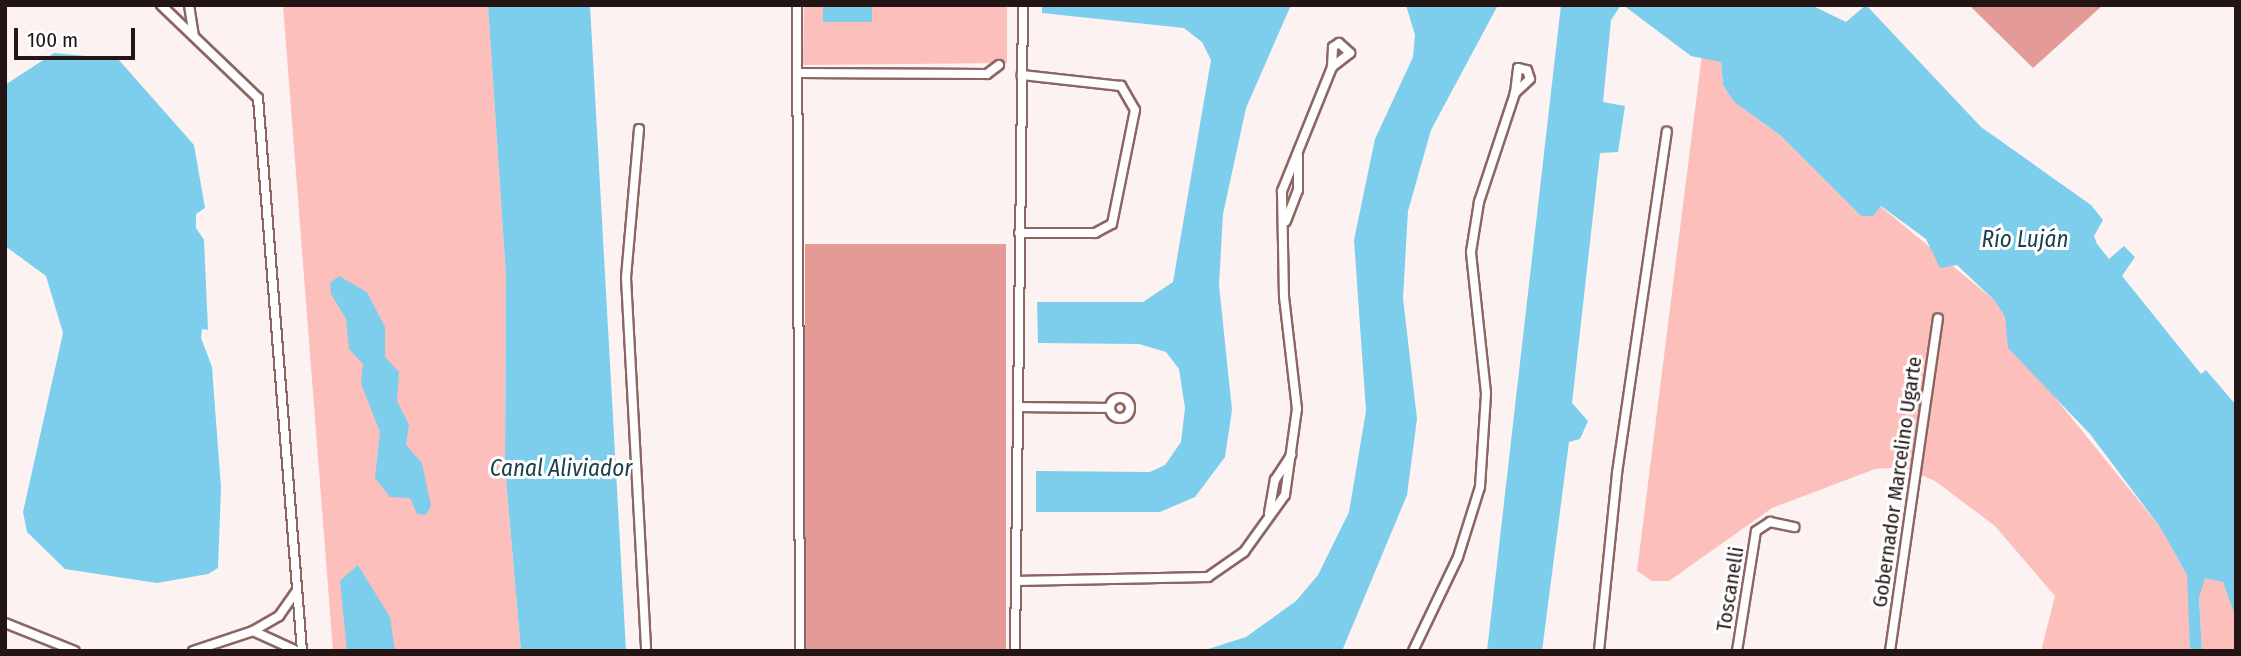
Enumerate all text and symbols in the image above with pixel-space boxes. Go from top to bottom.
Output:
scale bar [18,14,138,58]
text: 100 m [27,27,78,53]
water label: Río Luján [1981,225,2069,253]
street label: Gobernador Marcelino Ugarte [1867,355,1927,609]
water label: Canal Aliviador [490,454,632,482]
street label: Toscanelli [1711,545,1749,633]

